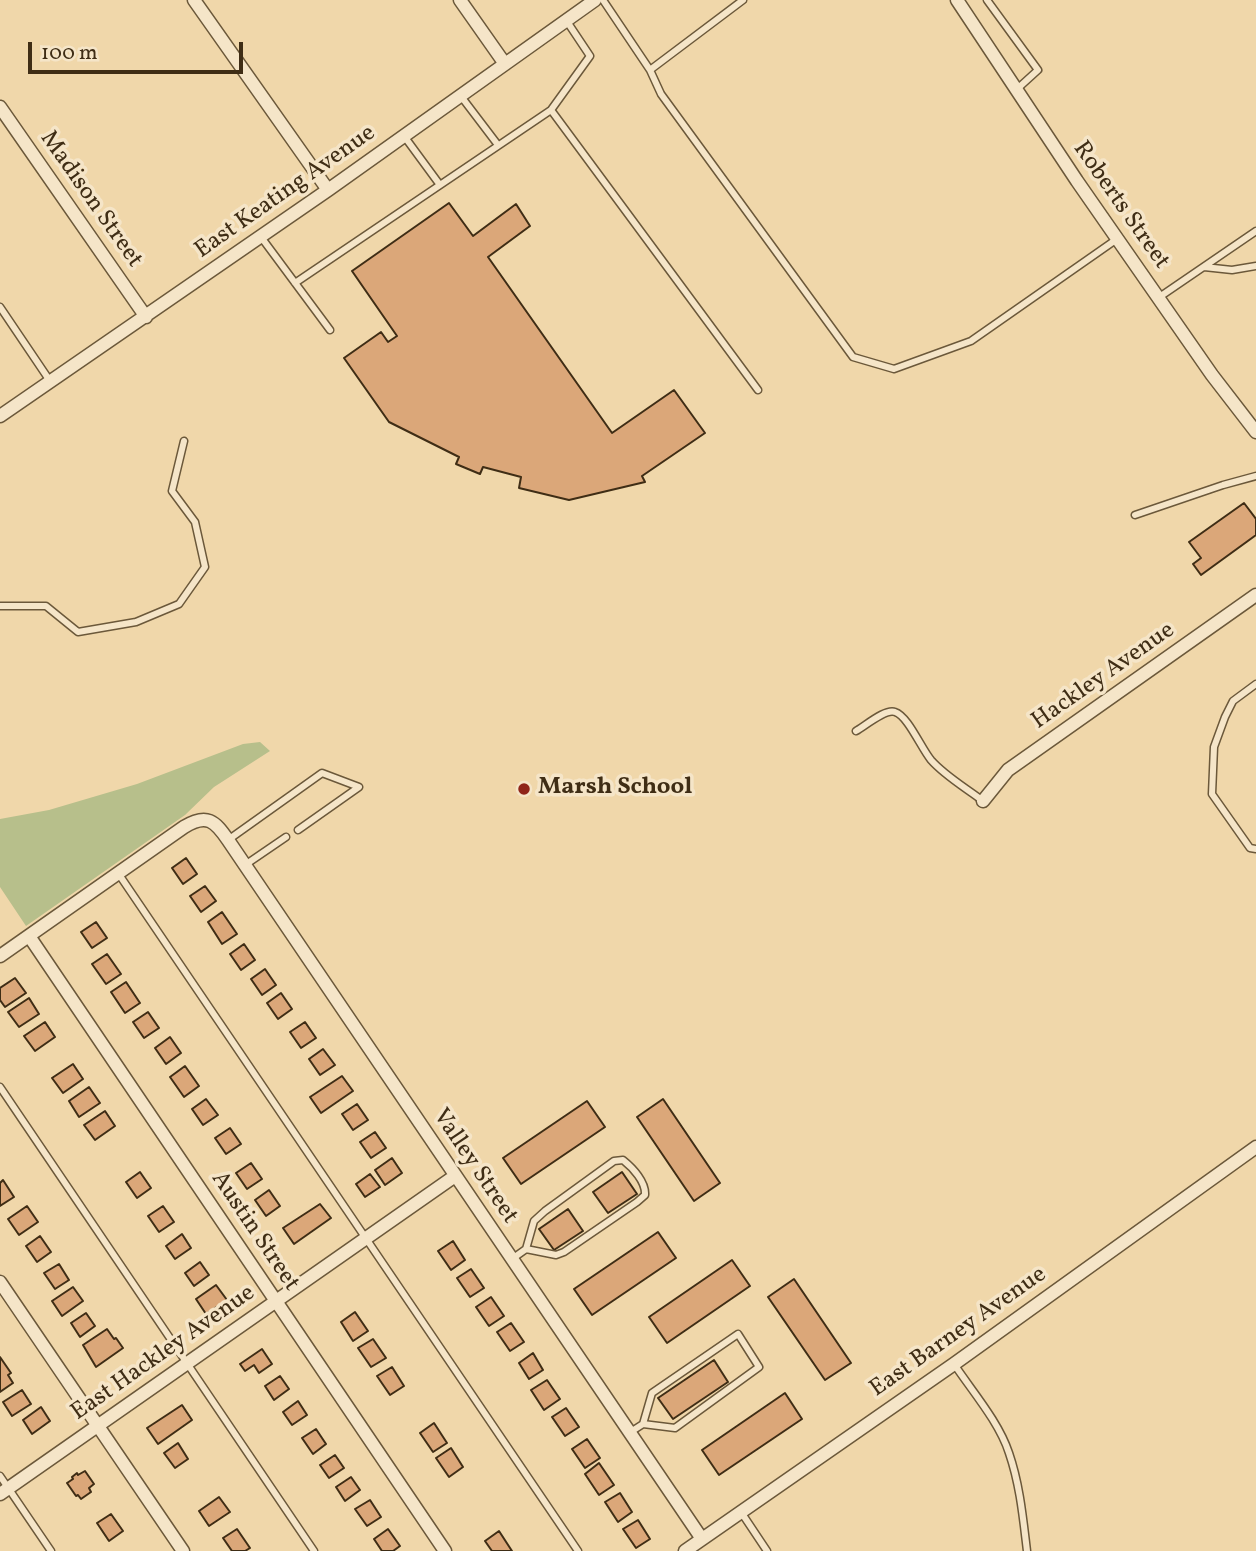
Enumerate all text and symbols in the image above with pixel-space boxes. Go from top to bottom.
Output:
scale bar [32,28,247,72]
text: 100 m [41,39,98,68]
street label: East Keating Avenue [190,120,382,266]
street label: Madison Street [32,126,148,274]
street label: Roberts Street [1065,137,1175,275]
street label: Hackley Avenue [1027,617,1181,737]
place label: Marsh School [538,775,692,803]
marker: Marsh School [516,781,532,797]
street label: Valley Street [425,1104,523,1230]
street label: Austin Street [204,1167,304,1297]
street label: East Barney Avenue [865,1261,1053,1405]
street label: East Hackley Avenue [67,1280,261,1428]

